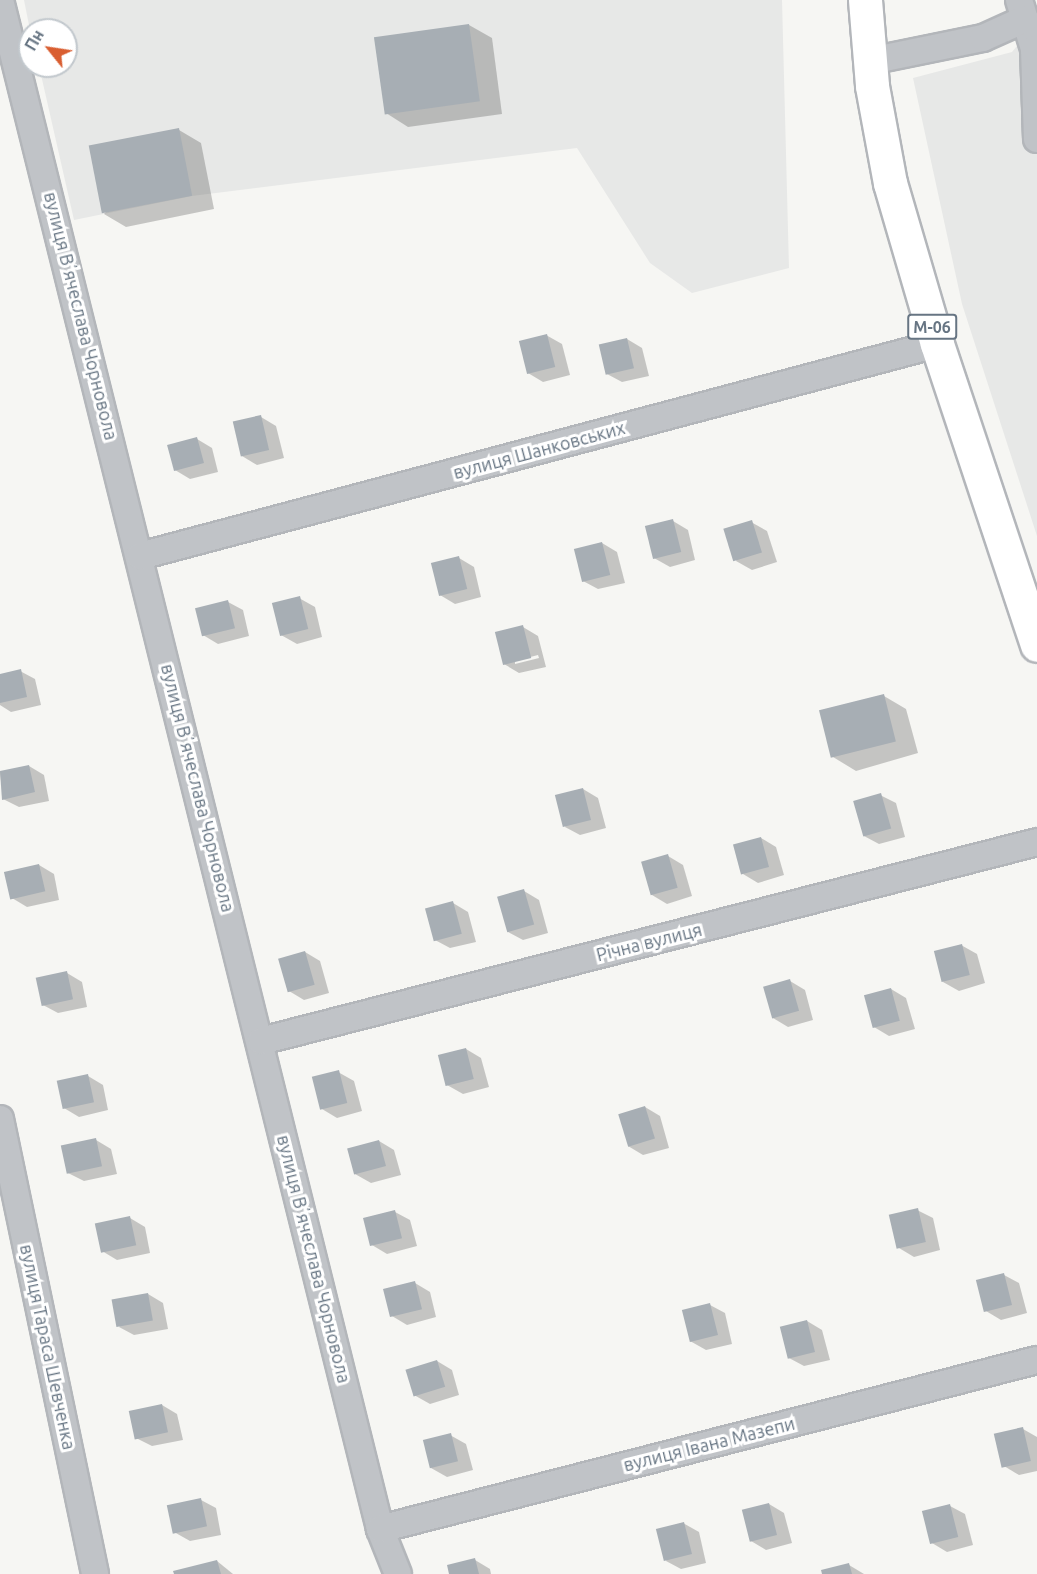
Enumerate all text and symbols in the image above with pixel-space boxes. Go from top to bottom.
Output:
north arrow [18,18,78,78]
text: Пн [21,26,47,54]
street label: вулиця Вʼячеслава Чорновола [40,190,122,442]
road number: М-06 [906,314,958,340]
street label: вулиця Шанковських [451,417,627,483]
street label: вулиця Вʼячеслава Чорновола [157,662,239,914]
street label: Річна вулиця [594,918,704,966]
street label: вулиця Вʼячеслава Чорновола [273,1133,355,1385]
street label: вулиця Тараса Шевченка [16,1242,80,1452]
street label: вулиця Івана Мазепи [621,1412,797,1476]

